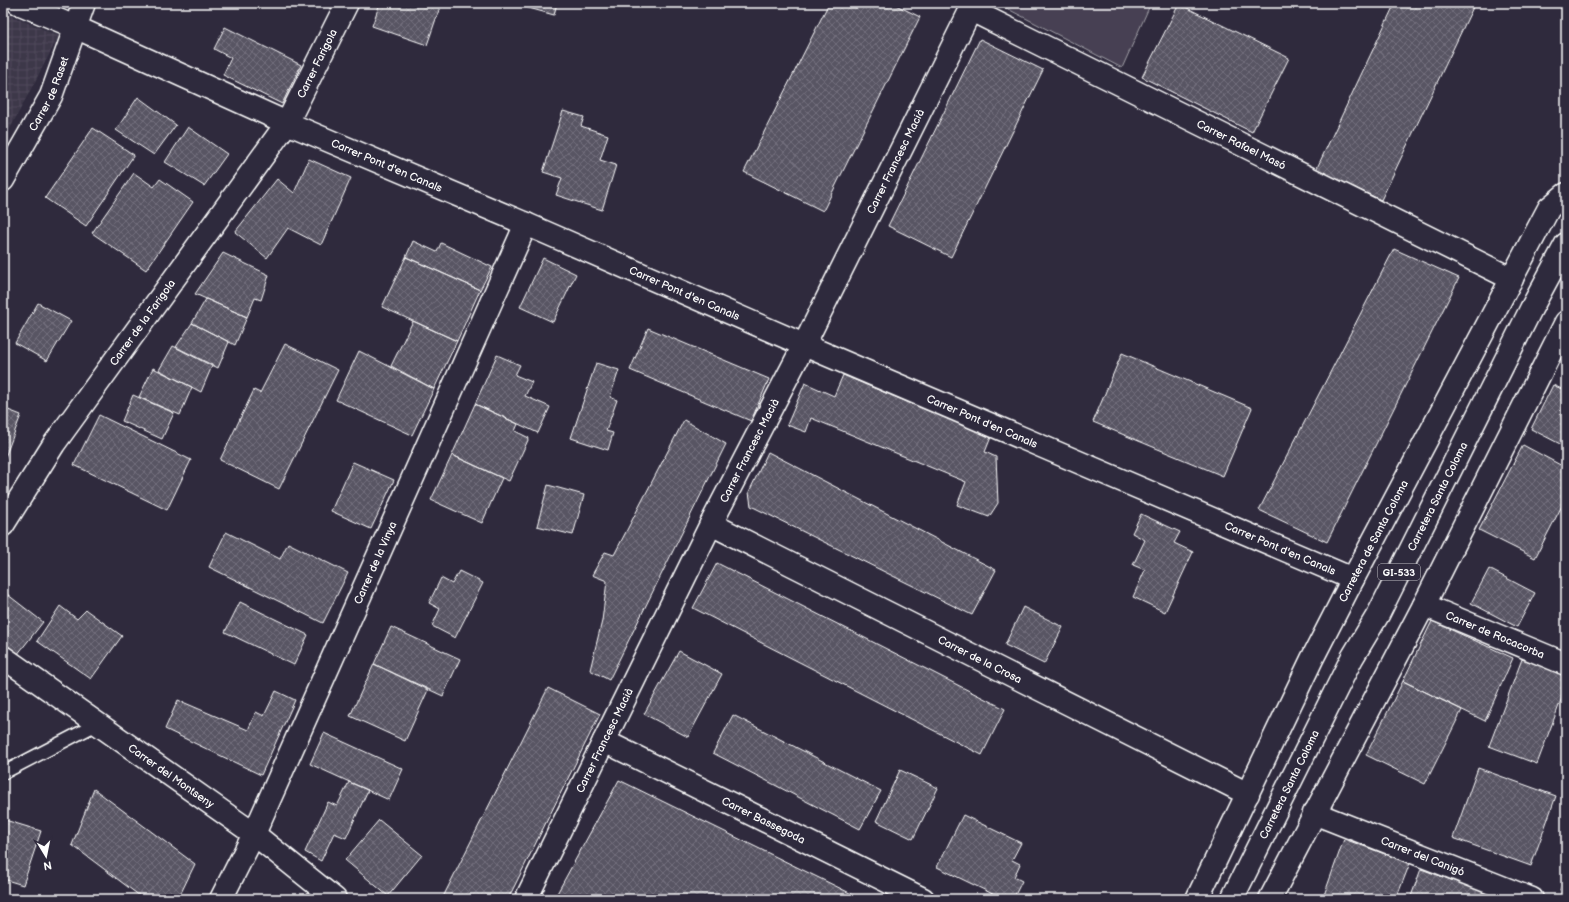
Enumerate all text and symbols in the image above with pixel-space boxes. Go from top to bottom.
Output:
street label: Carrer Farigola [295,27,340,100]
street label: Carrer de Raset [26,54,72,133]
street label: Carrer Francesc Macià [864,107,927,216]
street label: Carrer Rafael Masó [1194,117,1288,173]
street label: Carrer Pont d'en Canals [329,136,445,195]
street label: Carrer Pont d'en Canals [627,264,742,323]
street label: Carrer de la Farigola [107,277,178,368]
street label: Carrer Pont d'en Canals [925,392,1040,451]
street label: Carrer Francesc Macià [717,397,782,505]
street label: Carretera Santa Coloma [1405,440,1470,553]
street label: Carretera de Santa Coloma [1336,478,1411,604]
street label: Carrer Pont d'en Canals [1223,519,1338,578]
street label: Carrer de la Vinya [351,520,399,606]
road number: GI-533 [1378,564,1420,580]
street label: Carrer de Rocacorba [1444,609,1546,661]
street label: Carrer de la Crosa [936,633,1024,686]
street label: Carrer Francesc Macià [573,686,636,795]
street label: Carretera Santa Coloma [1257,728,1322,841]
street label: Carrer del Montseny [126,741,217,811]
street label: Carrer Bassegoda [719,794,807,847]
street label: Carrer del Canigó [1379,834,1466,879]
north arrow [26,836,66,876]
text: N [42,858,53,872]

